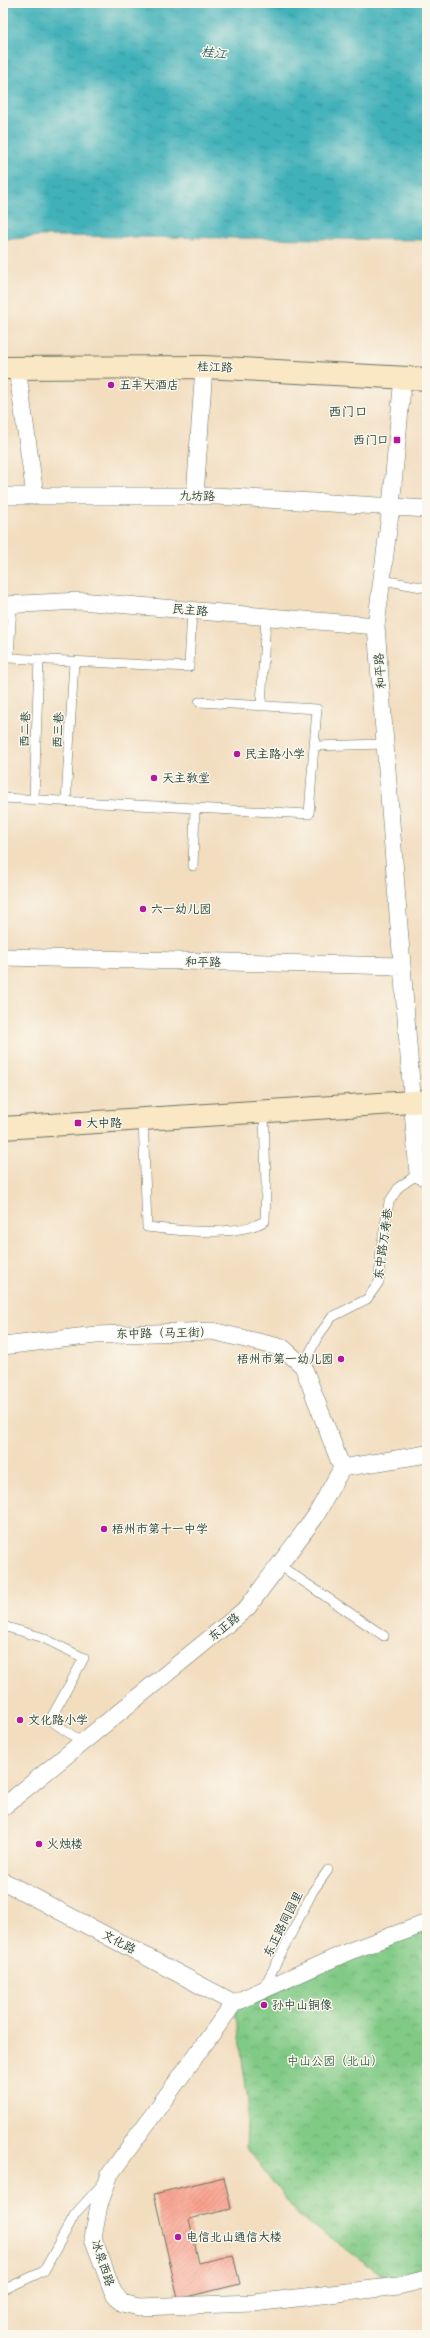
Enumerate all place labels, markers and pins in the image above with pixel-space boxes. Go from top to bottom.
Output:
place label: 五丰大酒店 [119,379,179,394]
marker: 五丰大酒店 [106,380,116,390]
place label: 西门口 [353,434,389,449]
marker: 西门口 [392,435,402,445]
place label: 民主路小学 [245,748,305,763]
marker: 民主路小学 [232,749,242,759]
place label: 天主教堂 [162,772,210,787]
marker: 天主教堂 [149,773,159,783]
place label: 六一幼儿园 [151,903,211,918]
marker: 六一幼儿园 [138,904,148,914]
place label: 大中路 [86,1117,122,1132]
marker: 大中路 [73,1118,83,1128]
place label: 梧州市第一幼儿园 [237,1353,333,1368]
marker: 梧州市第一幼儿园 [336,1354,346,1364]
place label: 梧州市第十一中学 [112,1523,208,1538]
marker: 梧州市第十一中学 [99,1524,109,1534]
place label: 文化路小学 [28,1714,88,1729]
marker: 文化路小学 [15,1715,25,1725]
place label: 火烛楼 [47,1837,83,1853]
marker: 火烛楼 [34,1839,44,1849]
place label: 孙中山铜像 [272,1999,332,2014]
marker: 孙中山铜像 [259,2000,269,2010]
place label: 电信北山通信大楼 [186,2231,282,2246]
marker: 电信北山通信大楼 [173,2232,183,2242]

